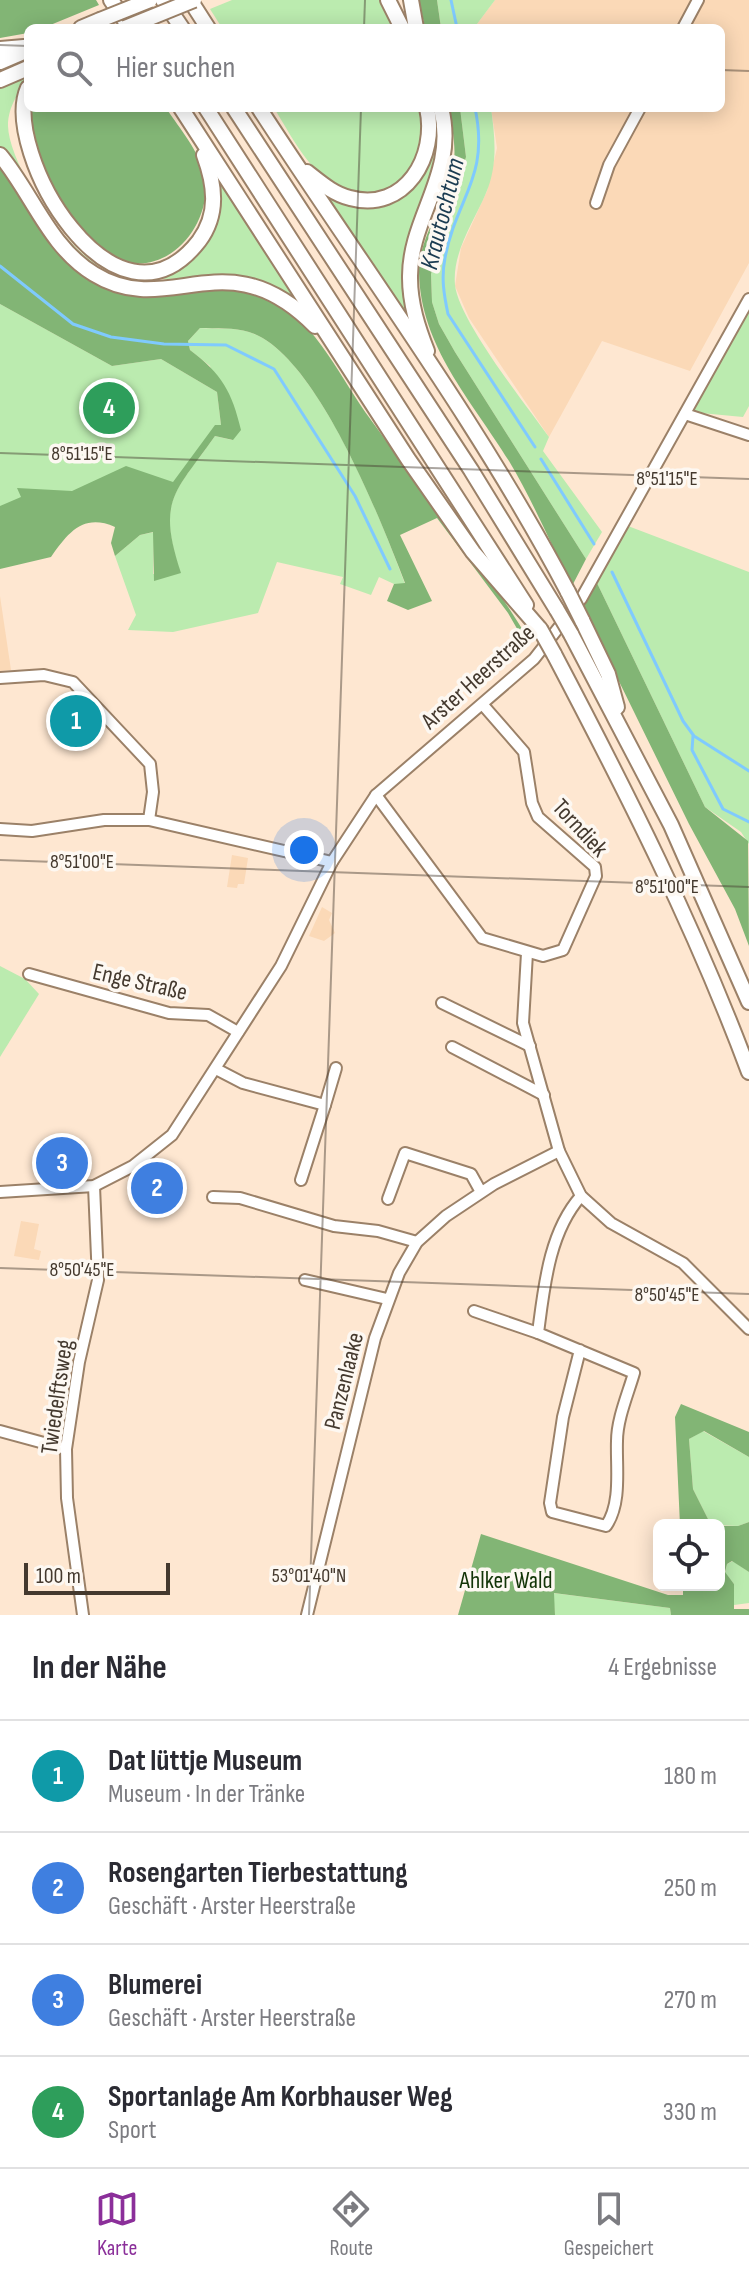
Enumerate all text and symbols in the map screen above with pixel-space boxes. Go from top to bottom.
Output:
search box [24,24,725,112]
icon: search [52,46,96,90]
text: Hier suchen [116,50,235,86]
water label: Krautochtum [414,155,472,273]
pin: 4 [83,378,135,438]
text: 8°51'15"E [51,442,113,466]
text: 8°51'15"E [636,467,698,491]
street label: Arster Heerstraße [415,618,541,736]
pin: 1 [50,691,102,751]
street label: Torndiek [546,793,614,863]
your location [284,830,324,870]
text: 8°51'00"E [50,850,114,874]
text: 8°51'00"E [635,875,699,899]
street label: Enge Straße [90,957,190,1007]
pin: 3 [36,1133,88,1193]
pin: 2 [131,1158,183,1218]
text: 8°50'45"E [49,1258,115,1282]
text: 8°50'45"E [634,1283,700,1307]
street label: Panzenlaake [318,1330,370,1432]
street label: Twiedelftsweg [35,1338,79,1456]
map controls [653,1519,725,1591]
button: locate [653,1519,725,1591]
scale bar [24,1559,170,1595]
text: 100 m [36,1563,81,1590]
text: 53°01'40"N [272,1564,346,1588]
park label: Ahlker Wald [458,1566,553,1595]
text: In der Nähe [32,1647,167,1688]
text: 4 Ergebnisse [608,1652,717,1683]
text: Dat lüttje Museum [108,1743,302,1779]
text: 1 [53,1761,63,1792]
text: 180 m [664,1761,717,1792]
text: Museum · In der Tränke [108,1779,305,1810]
text: Rosengarten Tierbestattung [108,1855,408,1891]
text: 2 [52,1873,64,1904]
text: 250 m [663,1873,717,1904]
text: Geschäft · Arster Heerstraße [108,1891,356,1922]
text: Blumerei [108,1967,202,2003]
text: 3 [52,1985,64,2016]
text: 270 m [664,1985,717,2016]
text: Geschäft · Arster Heerstraße [108,2003,356,2034]
text: Sportanlage Am Korbhauser Weg [108,2079,453,2115]
text: 4 [52,2097,64,2128]
text: 330 m [663,2097,717,2128]
text: Sport [108,2115,156,2146]
tab: Karte [95,2187,139,2262]
tab: Route [329,2187,373,2262]
tab: Gespeichert [564,2187,654,2262]

